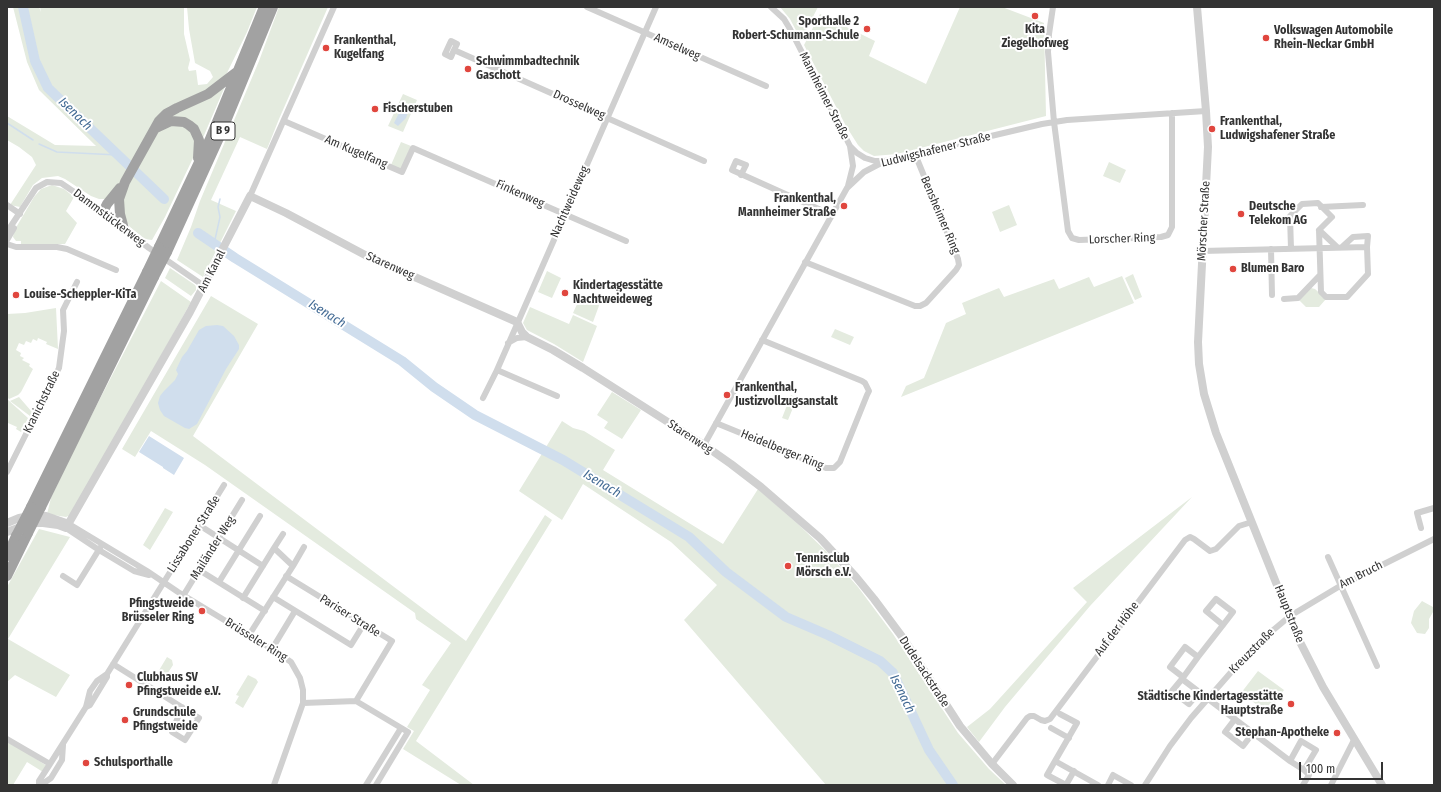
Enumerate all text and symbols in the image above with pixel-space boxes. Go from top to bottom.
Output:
marker: Kita Ziegelhofweg [1030,11,1040,21]
place label: Sporthalle 2 Robert-Schumann-Schule [732,15,859,43]
place label: Kita Ziegelhofweg [1001,23,1069,51]
marker: Sporthalle 2 Robert-Schumann-Schule [862,24,872,34]
place label: Volkswagen Automobile Rhein-Neckar GmbH [1274,24,1393,52]
street label: Amselweg [652,30,702,64]
marker: Volkswagen Automobile Rhein-Neckar GmbH [1261,33,1271,43]
place label: Frankenthal, Kugelfang [334,34,396,62]
marker: Frankenthal, Kugelfang [321,43,331,53]
street label: Mannheimer Straße [796,50,852,142]
place label: Schwimmbadtechnik Gaschott [476,55,579,83]
marker: Schwimmbadtechnik Gaschott [463,64,473,74]
street label: Drosselweg [551,87,607,123]
water label: Isenach [55,94,95,134]
place label: Fischerstuben [383,102,453,116]
marker: Fischerstuben [370,104,380,114]
place label: Frankenthal, Ludwigshafener Straße [1220,115,1335,143]
road number: B 9 [211,122,235,140]
marker: Frankenthal, Ludwigshafener Straße [1207,124,1217,134]
street label: Ludwigshafener Straße [880,129,992,171]
street label: Am Kugelfang [322,132,390,172]
street label: Nachtweideweg [548,164,592,240]
street label: Bensheimer Ring [917,174,963,256]
street label: Finkenweg [494,177,546,211]
street label: Mörscher Straße [1195,181,1213,261]
street label: Dammstückerweg [70,186,148,250]
place label: Frankenthal, Mannheimer Straße [738,192,836,220]
place label: Deutsche Telekom AG [1249,200,1307,228]
marker: Frankenthal, Mannheimer Straße [839,201,849,211]
marker: Deutsche Telekom AG [1236,209,1246,219]
street label: Lorscher Ring [1089,231,1155,247]
street label: Am Kanal [195,247,229,295]
street label: Starenweg [364,249,416,283]
place label: Blumen Baro [1241,262,1304,276]
marker: Blumen Baro [1228,264,1238,274]
place label: Kindertagesstätte Nachtweideweg [573,279,663,307]
place label: Louise-Scheppler-KiTa [24,288,137,302]
marker: Kindertagesstätte Nachtweideweg [560,288,570,298]
marker: Louise-Scheppler-KiTa [11,290,21,300]
water label: Isenach [305,297,349,331]
street label: Kranichstraße [21,368,63,436]
place label: Frankenthal, Justizvollzugsanstalt [735,381,838,409]
marker: Frankenthal, Justizvollzugsanstalt [722,390,732,400]
street label: Starenweg [665,417,715,457]
street label: Heidelberger Ring [739,427,825,473]
water label: Isenach [580,467,624,501]
street label: Lissaboner Straße [165,493,223,575]
street label: Mailänder Weg [188,513,238,583]
place label: Tennisclub Mörsch e.V. [796,552,851,580]
street label: Am Bruch [1337,558,1385,592]
marker: Tennisclub Mörsch e.V. [783,561,793,571]
street label: Hauptstraße [1271,583,1307,645]
street label: Pariser Straße [317,592,383,640]
place label: Pfingstweide Brüsseler Ring [122,597,194,625]
street label: Auf der Höhe [1092,599,1142,659]
marker: Pfingstweide Brüsseler Ring [197,606,207,616]
street label: Brüsseler Ring [222,615,290,665]
street label: Kreuzstraße [1226,625,1278,677]
street label: Dudelsackstraße [896,634,952,710]
place label: Clubhaus SV Pfingstweide e.V. [137,671,221,699]
water label: Isenach [886,672,918,716]
marker: Clubhaus SV Pfingstweide e.V. [124,680,134,690]
place label: Städtische Kindertagesstätte Hauptstraße [1138,690,1283,718]
marker: Städtische Kindertagesstätte Hauptstraße [1286,699,1296,709]
place label: Grundschule Pfingstweide [133,706,198,734]
marker: Grundschule Pfingstweide [120,715,130,725]
place label: Stephan-Apotheke [1235,726,1329,740]
marker: Stephan-Apotheke [1332,728,1342,738]
scale bar [1301,754,1385,780]
place label: Schulsporthalle [94,756,173,770]
marker: Schulsporthalle [81,758,91,768]
text: 100 m [1306,762,1335,776]

